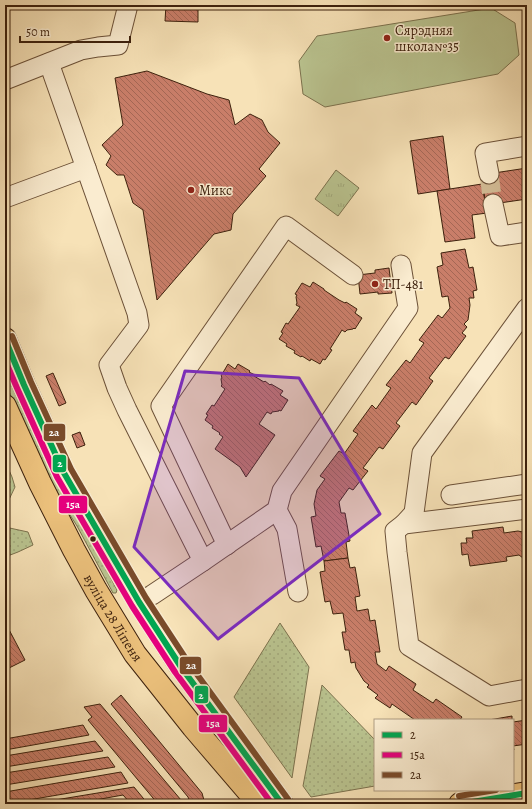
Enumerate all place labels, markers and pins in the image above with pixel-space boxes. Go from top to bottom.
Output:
place label: Сярэдняя школа№35 [395,21,459,56]
marker: Сярэдняя школа№35 [382,33,392,43]
place label: Микс [199,181,232,200]
marker: Микс [186,185,196,195]
place label: ТП-481 [383,275,424,294]
marker: ТП-481 [370,279,380,289]
unlabelled marker [88,534,98,544]

